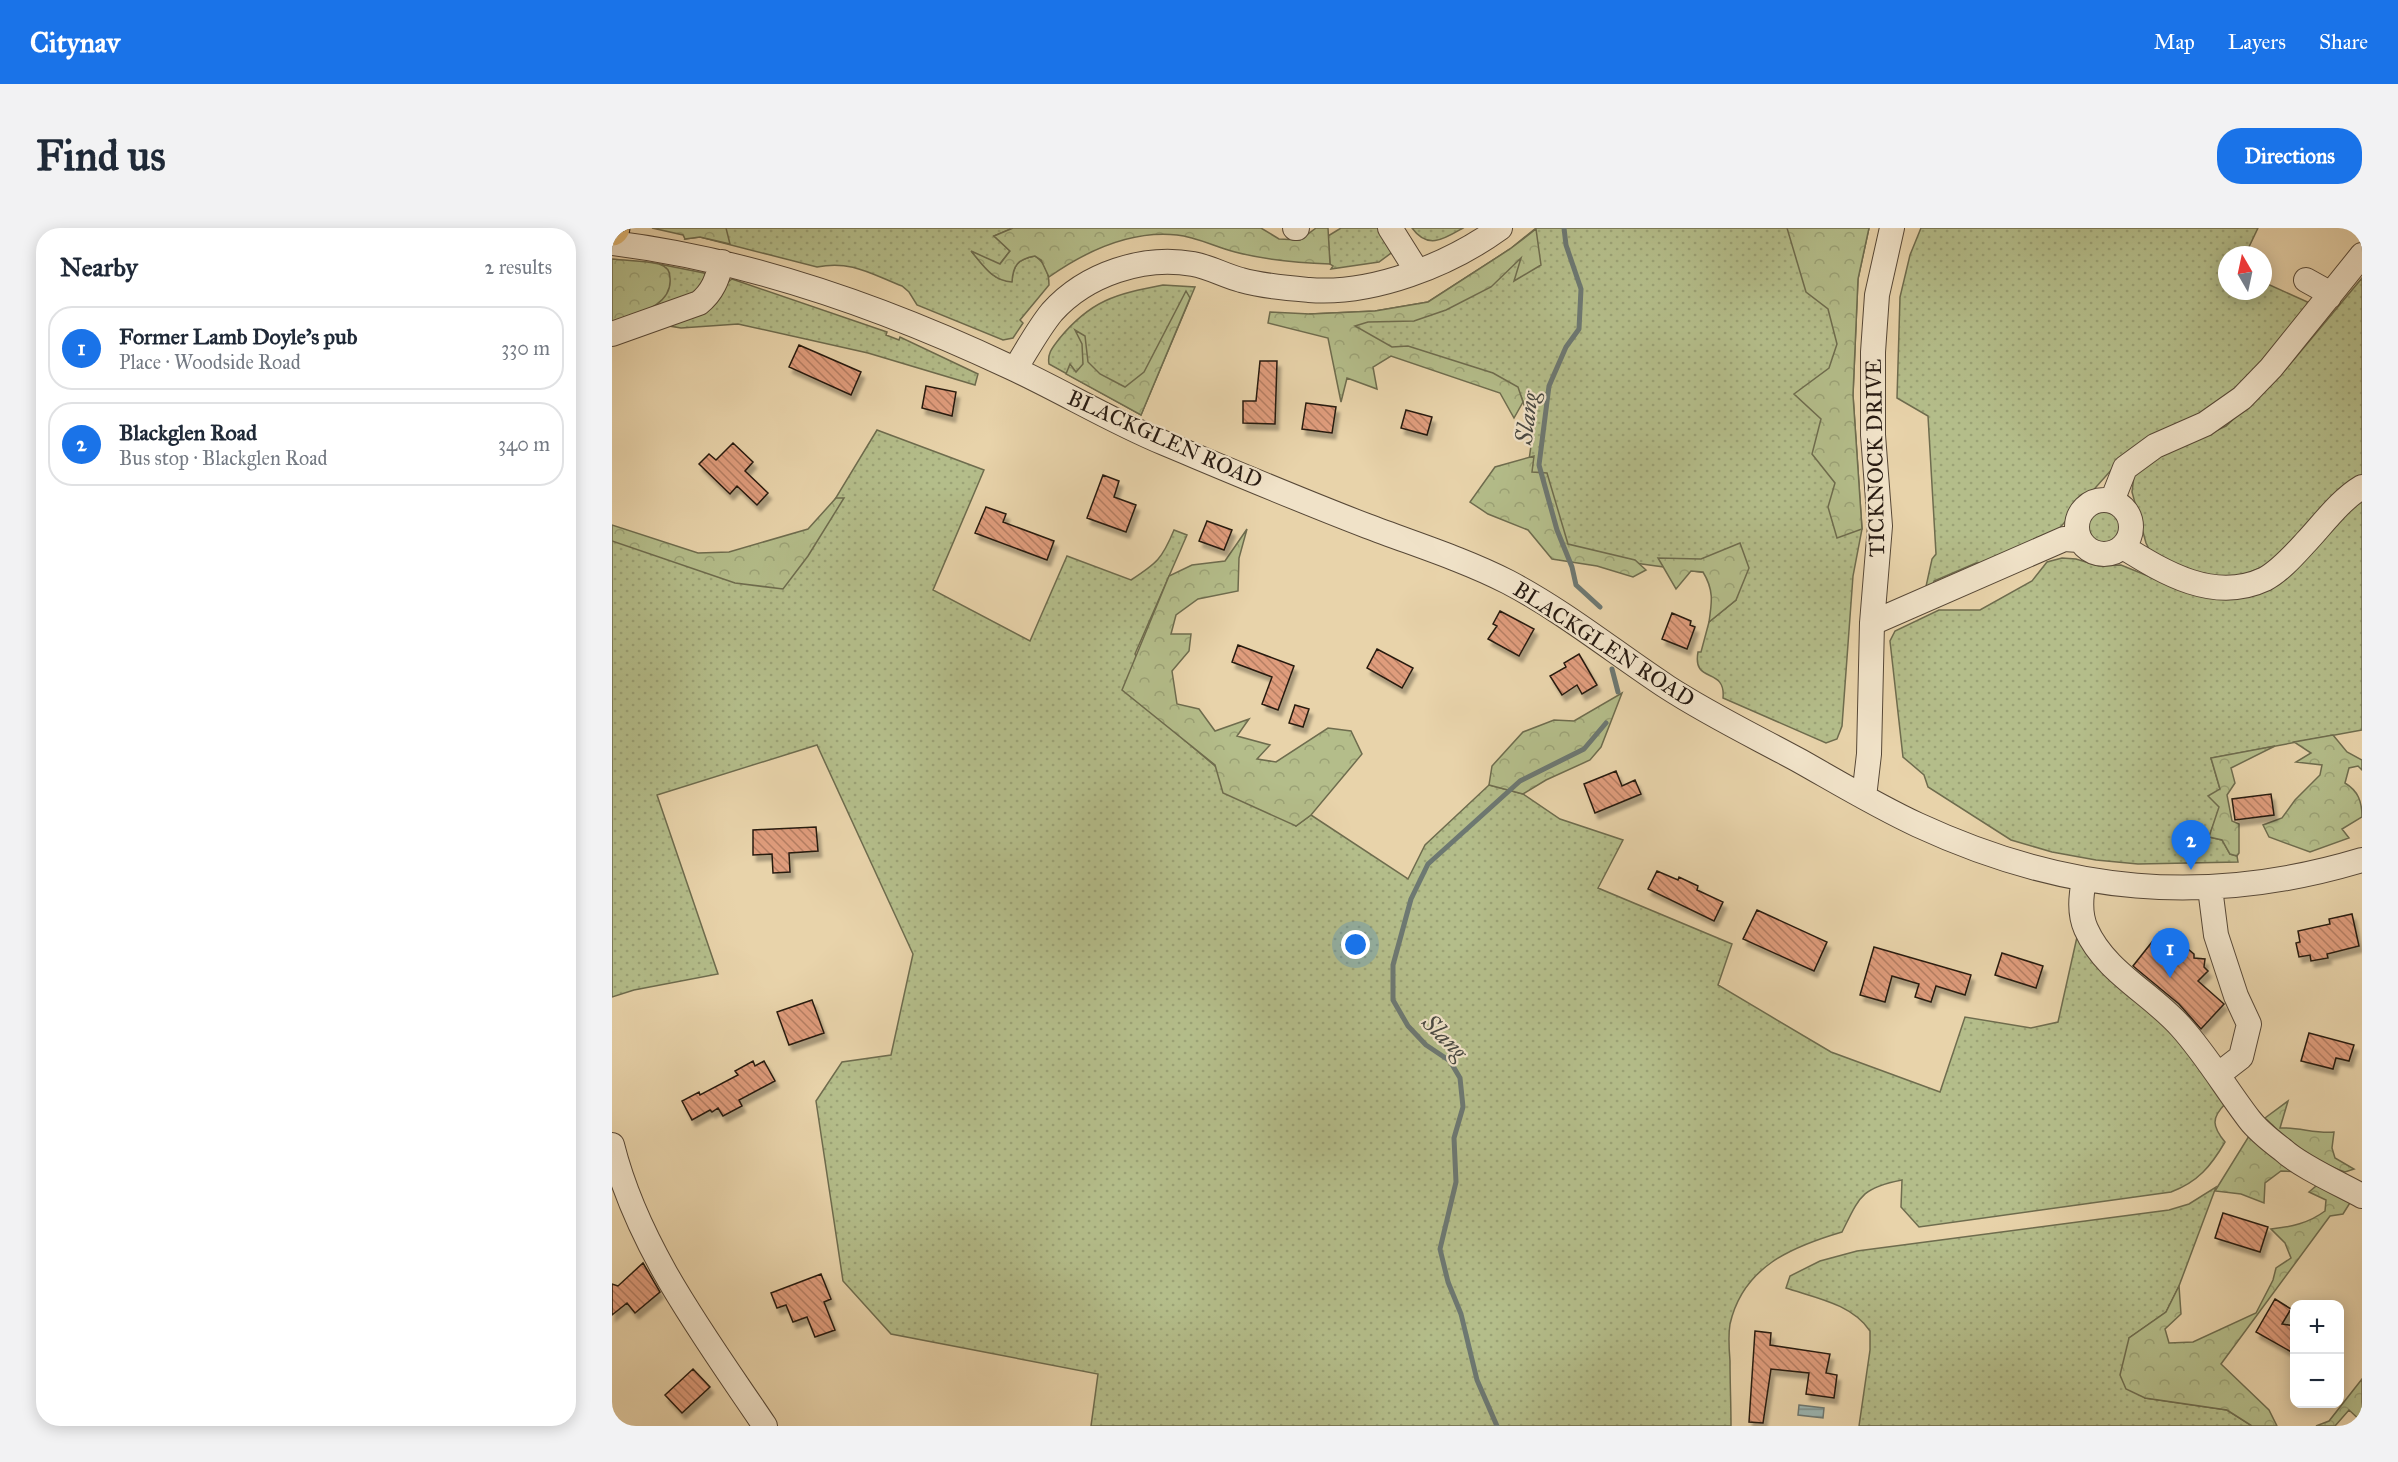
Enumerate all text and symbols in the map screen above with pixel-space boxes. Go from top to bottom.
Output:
text: Citynav [30,25,120,60]
text: Map [2154,29,2195,55]
text: Layers [2228,29,2286,55]
text: Share [2319,29,2368,55]
button: Directions [2217,128,2362,184]
text: Find us [36,130,166,182]
north arrow [2218,246,2272,300]
text: Nearby [60,251,138,283]
text: 2 results [484,255,552,279]
text: Former Lamb Doyle's pub [119,323,357,350]
text: 1 [78,336,85,360]
text: 330 m [501,336,550,360]
text: Place · Woodside Road [119,350,301,374]
street label: TICKNOCK DRIVE [1860,358,1890,557]
street label: BLACKGLEN ROAD [1063,384,1267,494]
water label: Slang [1508,388,1546,447]
text: Blackglen Road [119,419,257,446]
text: 2 [77,432,86,456]
text: 340 m [498,432,550,456]
text: Bus stop · Blackglen Road [119,446,328,470]
street label: BLACKGLEN ROAD [1508,575,1700,713]
pin: 2 [2172,820,2210,870]
pin: 1 [2150,928,2190,978]
your location [1341,930,1370,959]
water label: Slang [1415,1007,1476,1068]
map controls [2290,1300,2344,1408]
button: + [2290,1300,2344,1354]
button: − [2290,1354,2344,1408]

